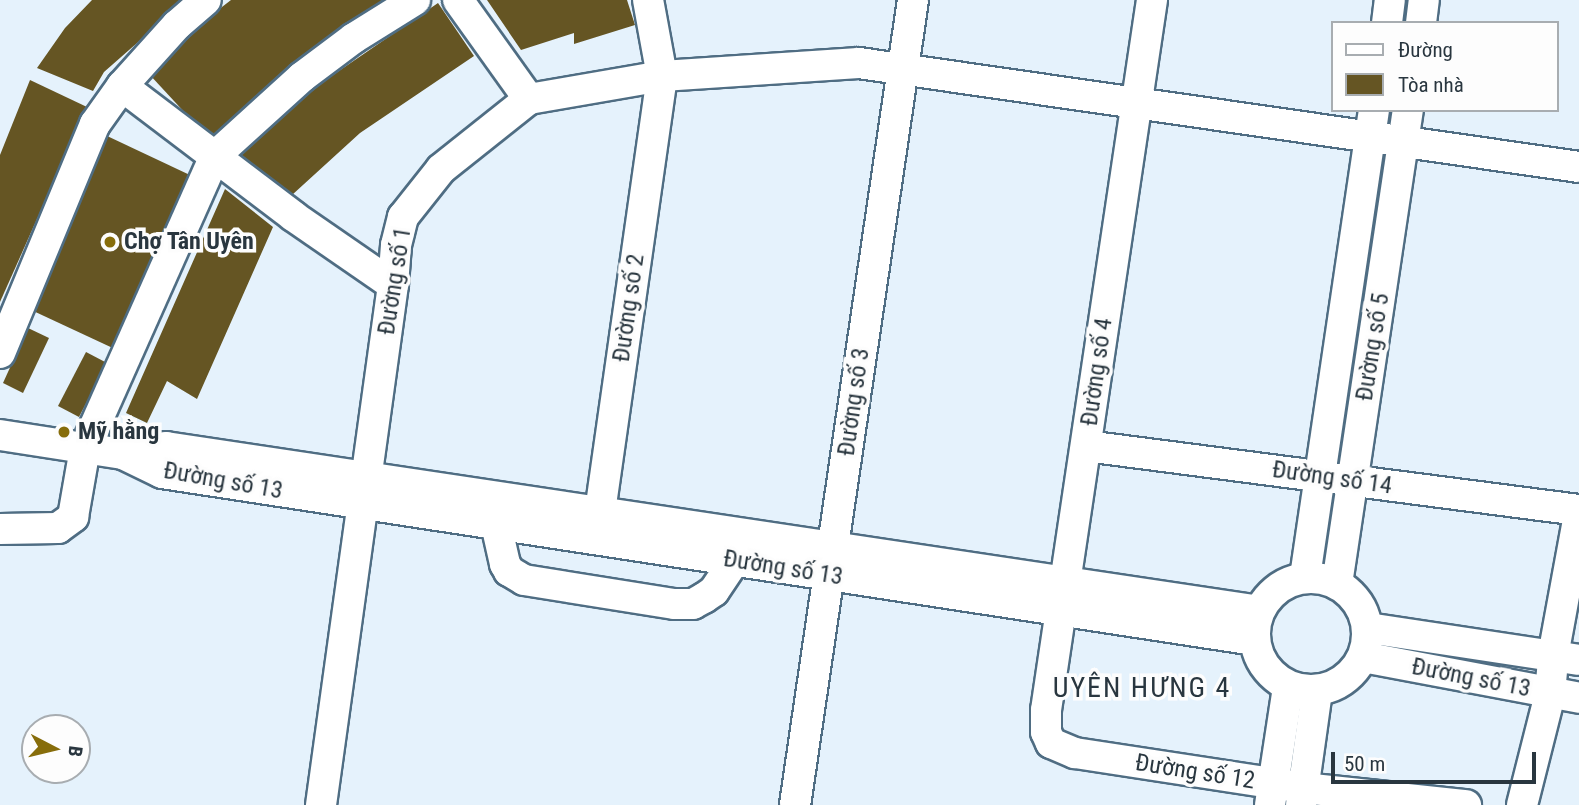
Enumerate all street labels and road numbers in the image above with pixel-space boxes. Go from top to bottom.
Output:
street label: Đường số 1 [372,225,418,337]
street label: Đường số 2 [607,252,651,364]
street label: Đường số 5 [1350,291,1396,403]
street label: Đường số 4 [1075,316,1119,428]
street label: Đường số 3 [832,346,876,458]
street label: Đường số 14 [1270,455,1394,501]
street label: Đường số 13 [161,456,285,506]
street label: Đường số 13 [721,544,845,592]
street label: Đường số 13 [1409,652,1533,704]
street label: Đường số 12 [1133,748,1257,796]

